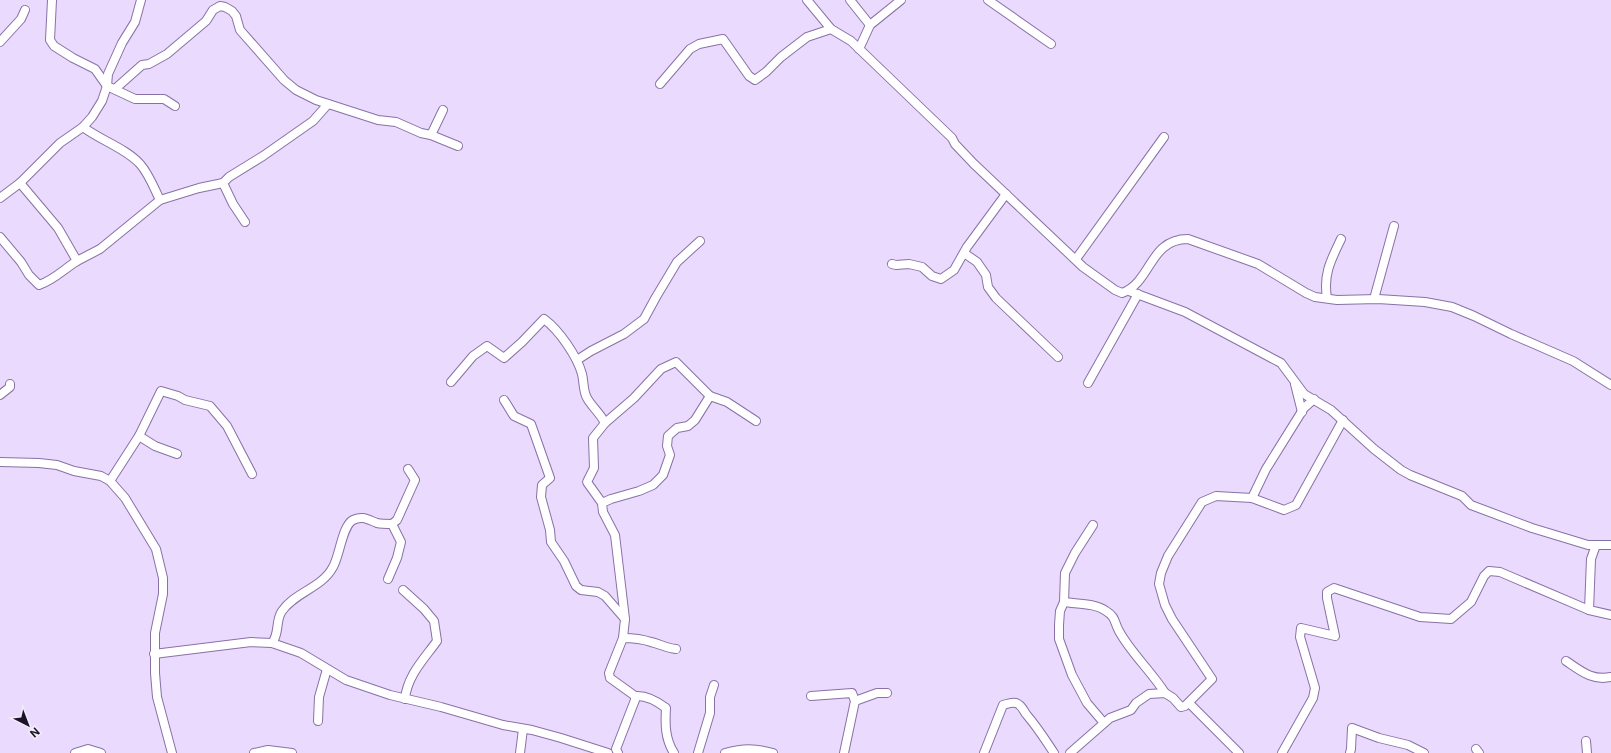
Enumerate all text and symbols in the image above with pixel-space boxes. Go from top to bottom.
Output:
north arrow [8,705,48,745]
text: N [27,724,42,740]

